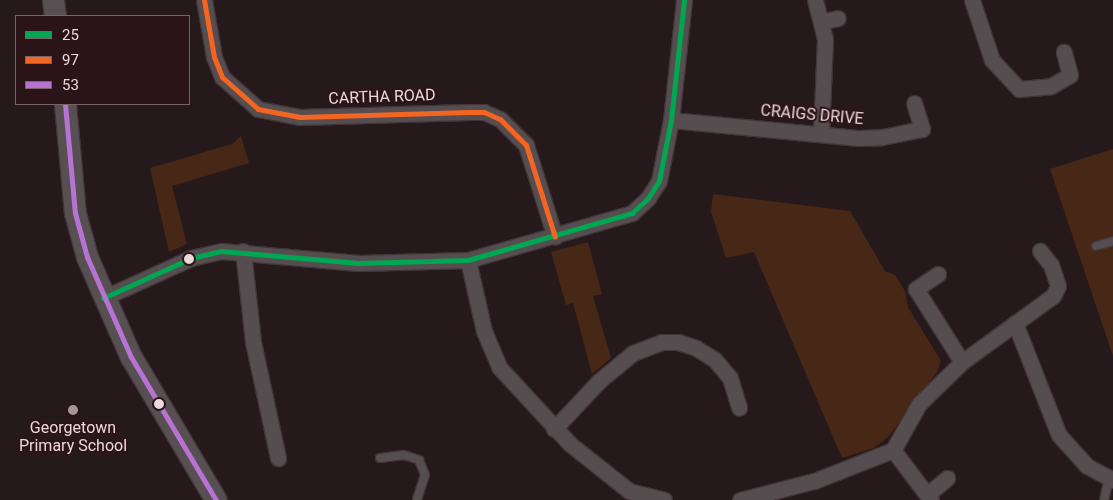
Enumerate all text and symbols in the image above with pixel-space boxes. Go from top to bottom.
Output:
legend [15,15,190,105]
text: 25 [62,26,79,44]
text: 97 [62,51,79,69]
text: 53 [62,76,79,94]
street label: CARTHA ROAD [328,86,436,108]
street label: CRAIGS DRIVE [760,101,864,129]
unlabelled marker [184,254,194,264]
unlabelled marker [154,399,164,409]
marker: Georgetown Primary School [67,404,79,416]
place label: Georgetown Primary School [19,418,127,456]

